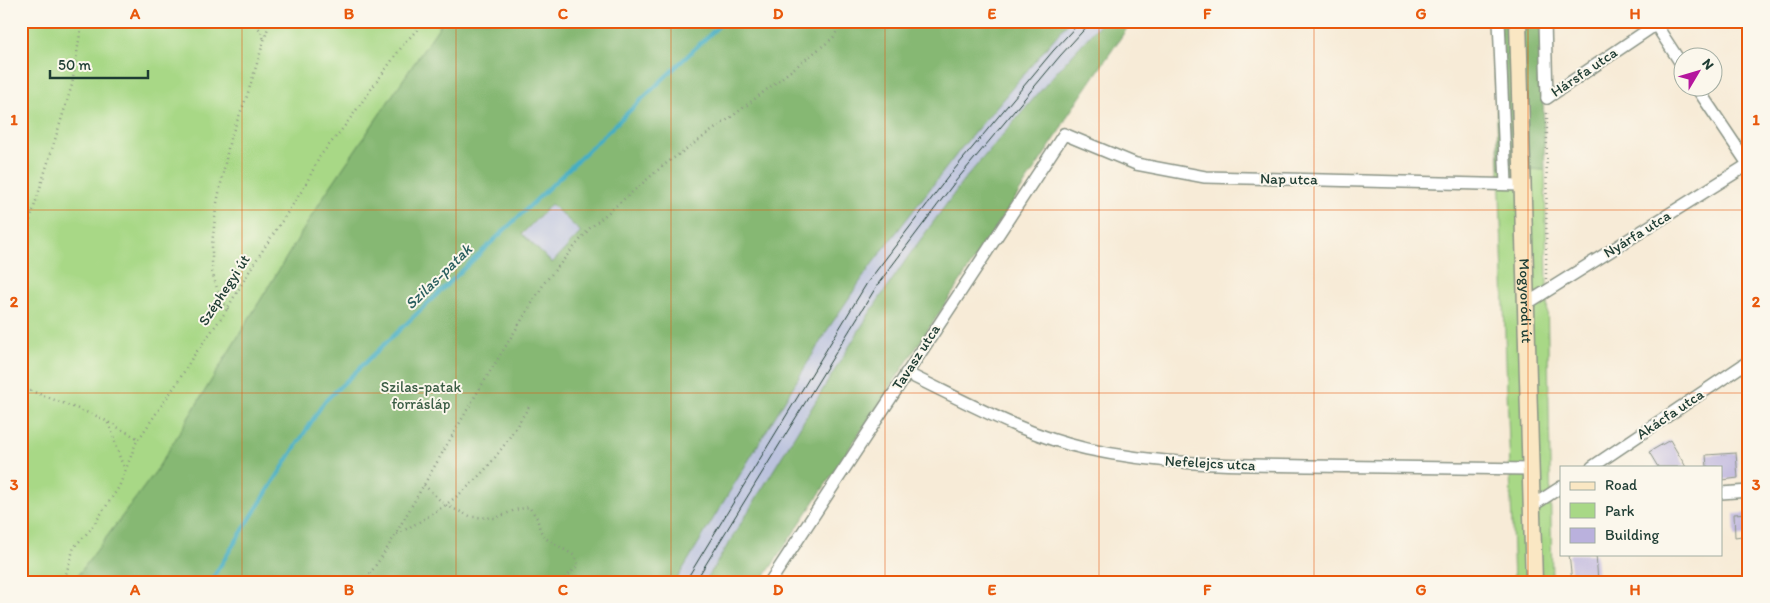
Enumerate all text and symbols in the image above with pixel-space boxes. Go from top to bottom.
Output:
text: A [129,4,141,23]
text: B [344,4,355,23]
text: C [558,4,569,23]
text: D [773,4,784,23]
text: E [988,4,997,23]
text: F [1203,4,1212,23]
text: G [1415,4,1427,23]
text: H [1629,4,1641,23]
street label: Hársfa utca [1547,43,1621,101]
scale bar [50,48,148,80]
north arrow [1672,48,1722,98]
text: N [1698,55,1717,73]
text: 50 m [58,56,91,74]
text: 1 [10,110,18,129]
text: 1 [1752,110,1760,129]
street label: Nap utca [1260,169,1318,189]
street label: Nyárfa utca [1600,206,1674,262]
water label: Szilas-patak [401,239,476,313]
street label: Széphegyi út [194,251,254,329]
street label: Mogyoródi út [1515,258,1536,344]
text: 2 [10,292,19,311]
text: 2 [1752,292,1761,311]
street label: Tavasz utca [888,321,944,393]
park label: Szilas-patak forrásláp [381,378,461,413]
street label: Akácfa utca [1633,385,1707,443]
street label: Nefelejcs utca [1164,452,1256,474]
legend [1560,466,1722,556]
text: 3 [10,475,19,494]
text: 3 [1752,475,1761,494]
text: Road [1605,476,1638,494]
text: Park [1605,502,1635,520]
text: Building [1605,526,1659,544]
text: A [129,580,141,599]
text: B [344,580,355,599]
text: C [558,580,569,599]
text: D [773,580,784,599]
text: E [988,580,997,599]
text: F [1203,580,1212,599]
text: G [1415,580,1427,599]
text: H [1629,580,1641,599]

